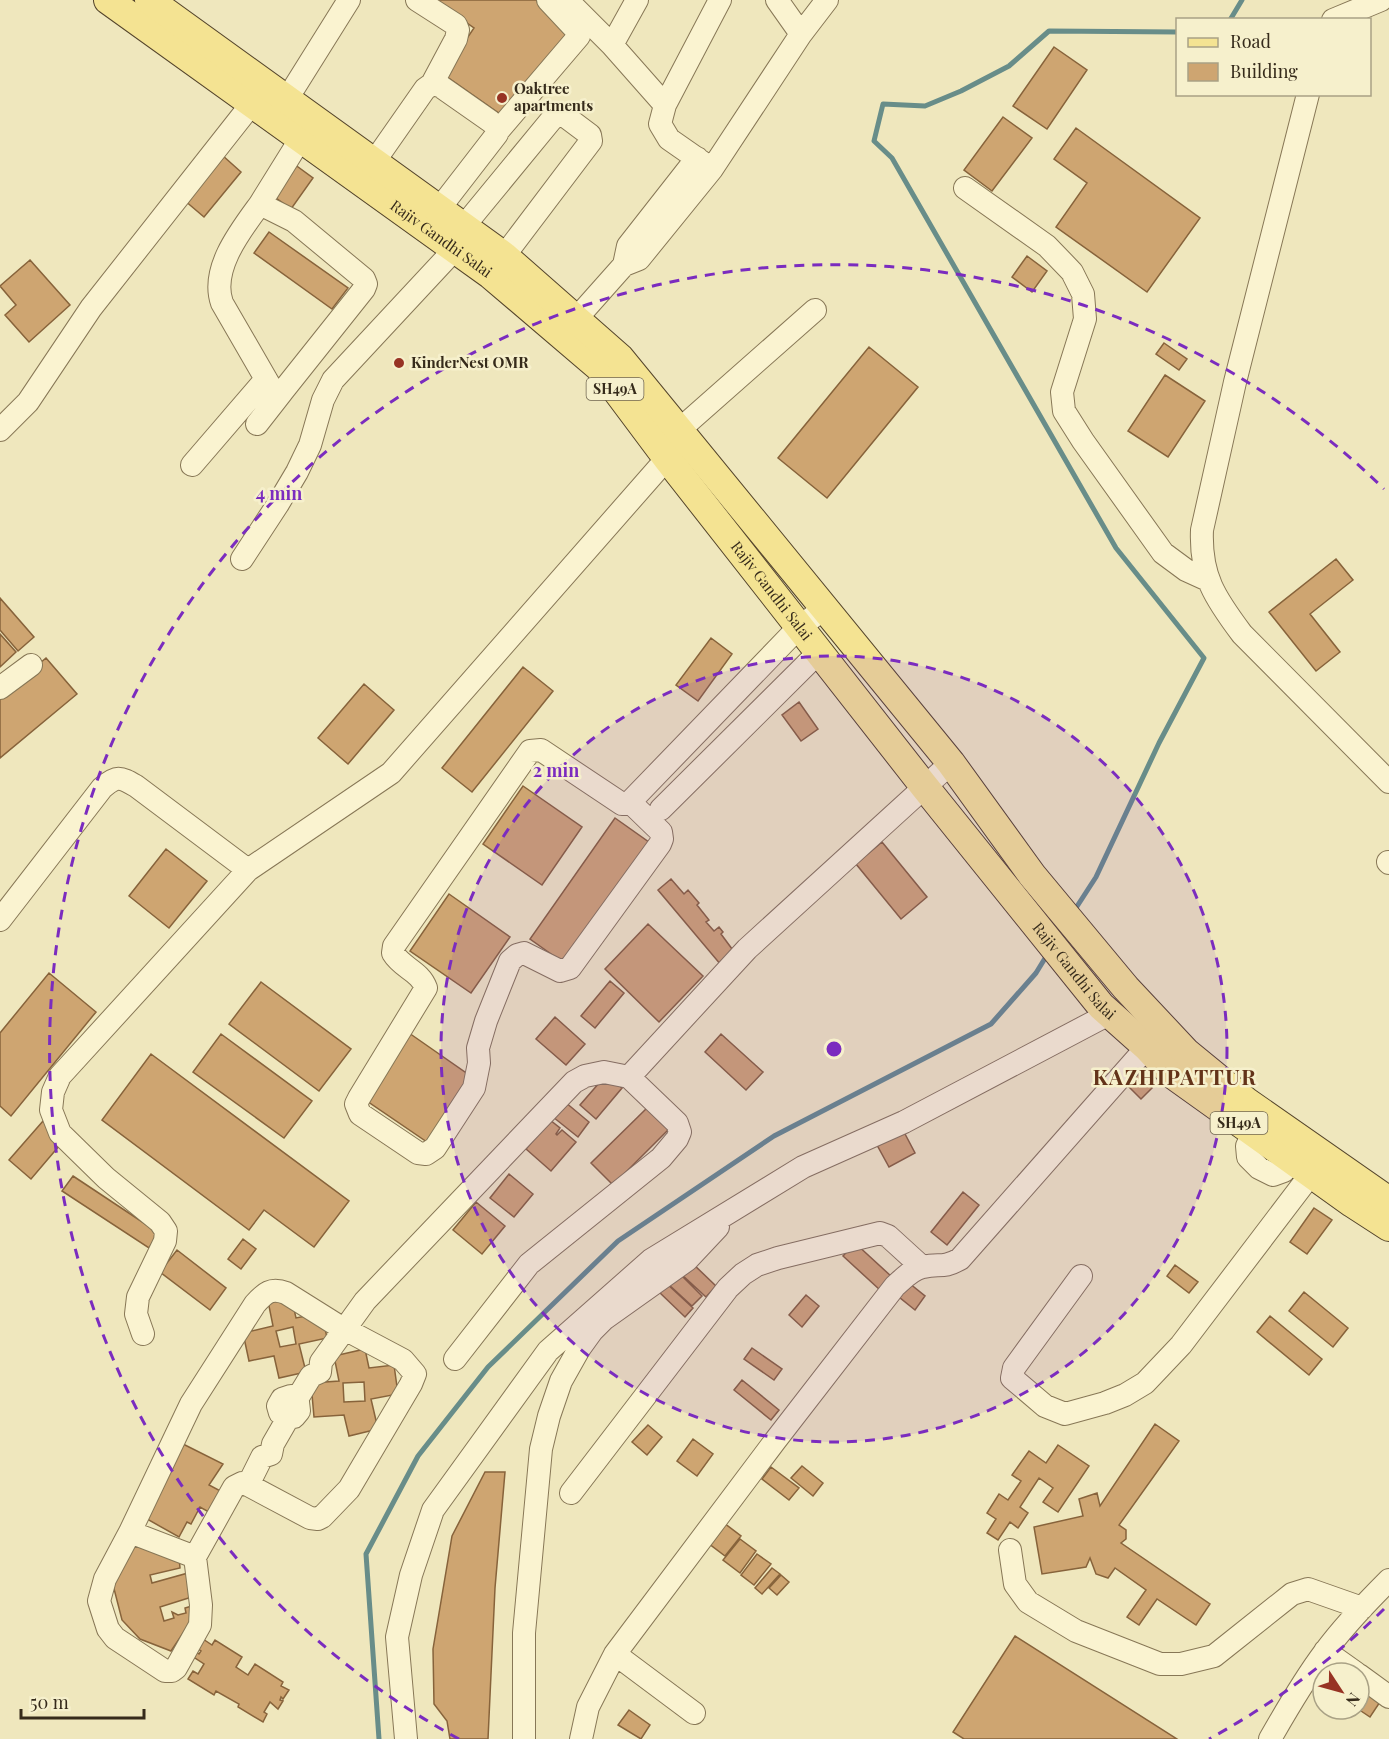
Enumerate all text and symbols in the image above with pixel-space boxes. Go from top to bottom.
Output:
legend [1176,18,1371,96]
text: Road [1230,29,1271,53]
text: Building [1230,59,1298,83]
place label: Oaktree apartments [514,78,593,115]
marker: Oaktree apartments [495,91,509,105]
street label: Rajiv Gandhi Salai [387,195,497,282]
place label: KinderNest OMR [411,352,529,372]
marker: KinderNest OMR [392,356,406,370]
road number: SH49A [586,378,644,400]
text: 4 min [256,481,302,505]
street label: Rajiv Gandhi Salai [727,537,818,645]
text: 2 min [533,758,579,782]
street label: Rajiv Gandhi Salai [1029,918,1121,1024]
centre of rings [824,1039,844,1059]
district label: KAZHIPATTUR [1093,1062,1257,1090]
road number: SH49A [1210,1112,1268,1134]
north arrow [1311,1661,1371,1721]
scale bar [21,1682,144,1720]
text: N [1341,1689,1365,1711]
text: 50 m [30,1690,69,1714]

